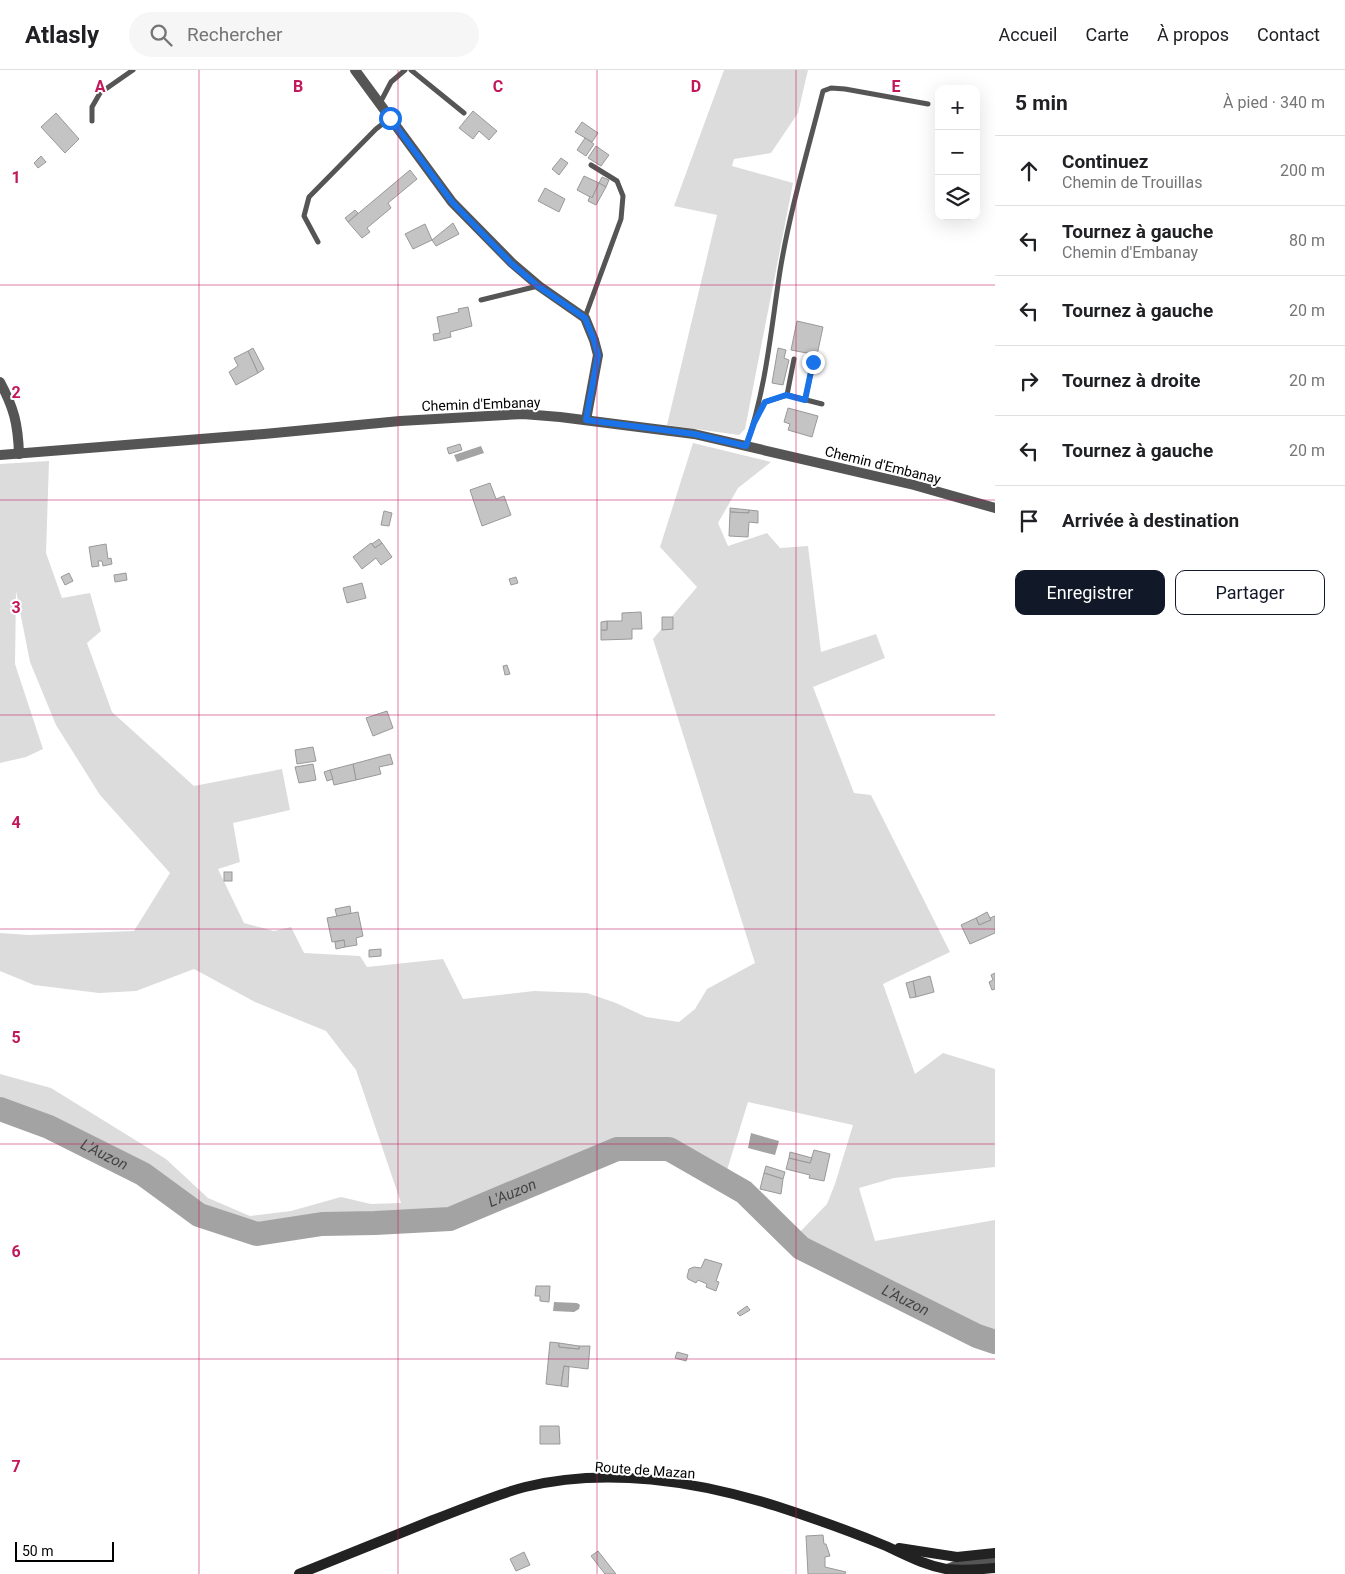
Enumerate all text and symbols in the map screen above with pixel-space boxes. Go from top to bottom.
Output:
search box [129,12,479,57]
text: Atlasly [25,21,99,49]
icon: search [147,21,175,49]
text: Rechercher [187,23,282,46]
text: Accueil [999,24,1057,45]
text: Carte [1085,24,1129,45]
text: À propos [1157,24,1229,45]
text: Contact [1257,24,1320,45]
text: A [95,77,106,96]
text: B [293,77,303,96]
text: C [493,77,503,96]
text: D [691,77,701,96]
text: E [892,77,901,96]
map controls [935,85,980,220]
button: + [935,85,980,130]
text: 5 min [1015,91,1068,115]
text: À pied · 340 m [1223,93,1325,112]
route start [379,107,402,130]
button: − [935,130,980,175]
text: Continuez [1062,150,1148,173]
icon: ahead [1015,157,1043,185]
text: 200 m [1280,161,1325,180]
text: 1 [11,168,21,187]
text: Chemin de Trouillas [1062,173,1202,192]
button: layers [935,175,980,220]
text: Tournez à gauche [1062,220,1213,243]
icon: left [1015,227,1043,255]
text: 80 m [1289,231,1325,250]
text: Chemin d'Embanay [1062,243,1198,262]
icon: left [1015,297,1043,325]
text: Tournez à gauche [1062,299,1213,322]
text: 20 m [1289,301,1325,320]
route end [802,351,825,374]
icon: right [1015,367,1043,395]
text: Tournez à droite [1062,369,1201,392]
text: 20 m [1289,371,1325,390]
text: 2 [11,383,21,402]
street label: Chemin d'Embanay [421,394,541,414]
icon: left [1015,437,1043,465]
text: Tournez à gauche [1062,439,1213,462]
text: 20 m [1289,441,1325,460]
street label: Chemin d'Embanay [823,443,943,487]
icon: arrive [1015,507,1043,535]
text: Arrivée à destination [1062,509,1239,532]
button: Enregistrer [1015,570,1165,615]
button: Partager [1175,570,1325,615]
text: 3 [11,598,21,617]
text: 4 [11,813,21,832]
text: 5 [11,1028,21,1047]
water label: L'Auzon [78,1135,131,1174]
water label: L'Auzon [485,1175,539,1211]
text: 6 [11,1242,21,1261]
water label: L'Auzon [879,1281,932,1320]
text: 7 [11,1457,21,1476]
street label: Route de Mazan [594,1459,696,1481]
scale bar [15,1539,114,1562]
text: 50 m [22,1543,54,1559]

